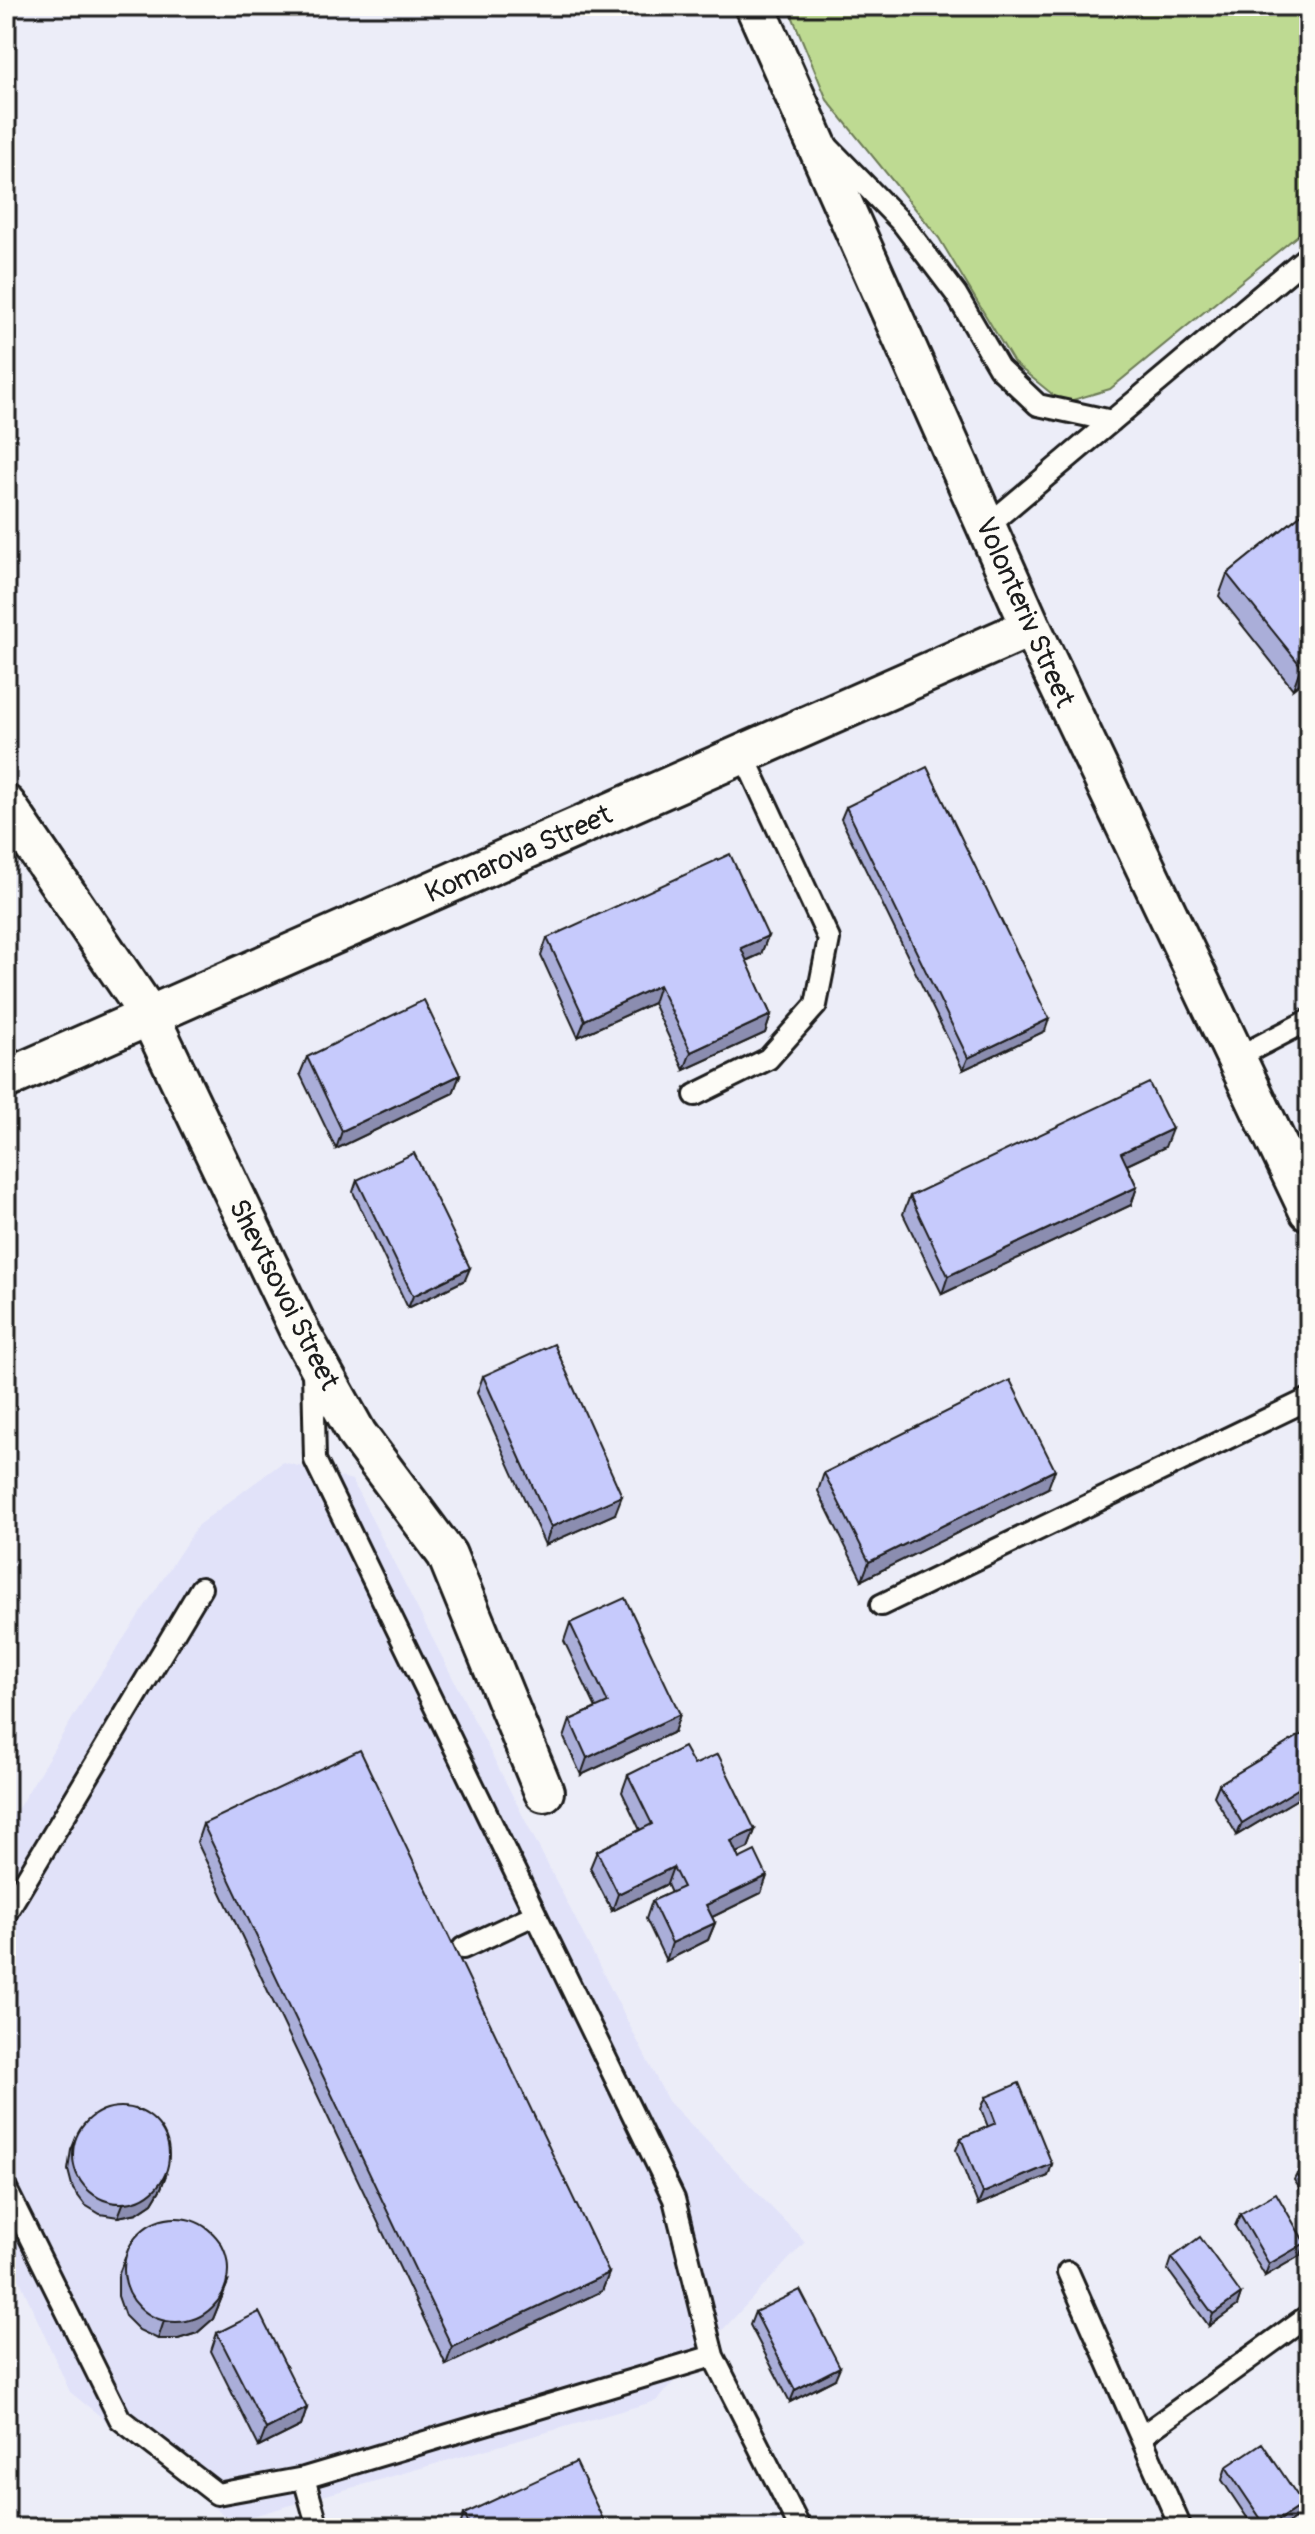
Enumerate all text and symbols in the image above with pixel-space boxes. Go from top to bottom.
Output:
street label: Volonteriv Street [967,512,1082,714]
street label: Komarova Street [420,797,618,911]
street label: Shevtsovoi Street [221,1193,347,1397]

